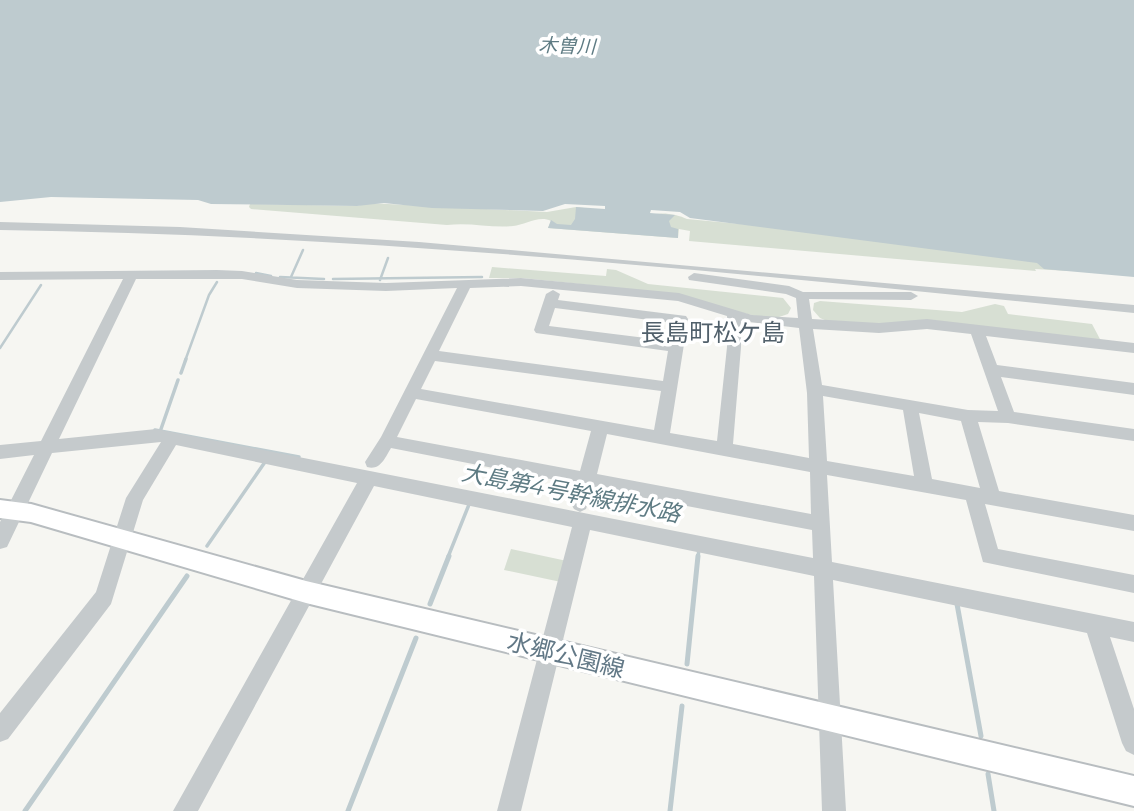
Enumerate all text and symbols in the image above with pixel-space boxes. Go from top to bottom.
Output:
water label: 木曽川 [538,34,598,59]
district label: 長島町松ケ島 [641,318,785,347]
water label: 大島第4号幹線排水路 [459,458,685,528]
street label: 水郷公園線 [504,626,628,684]

